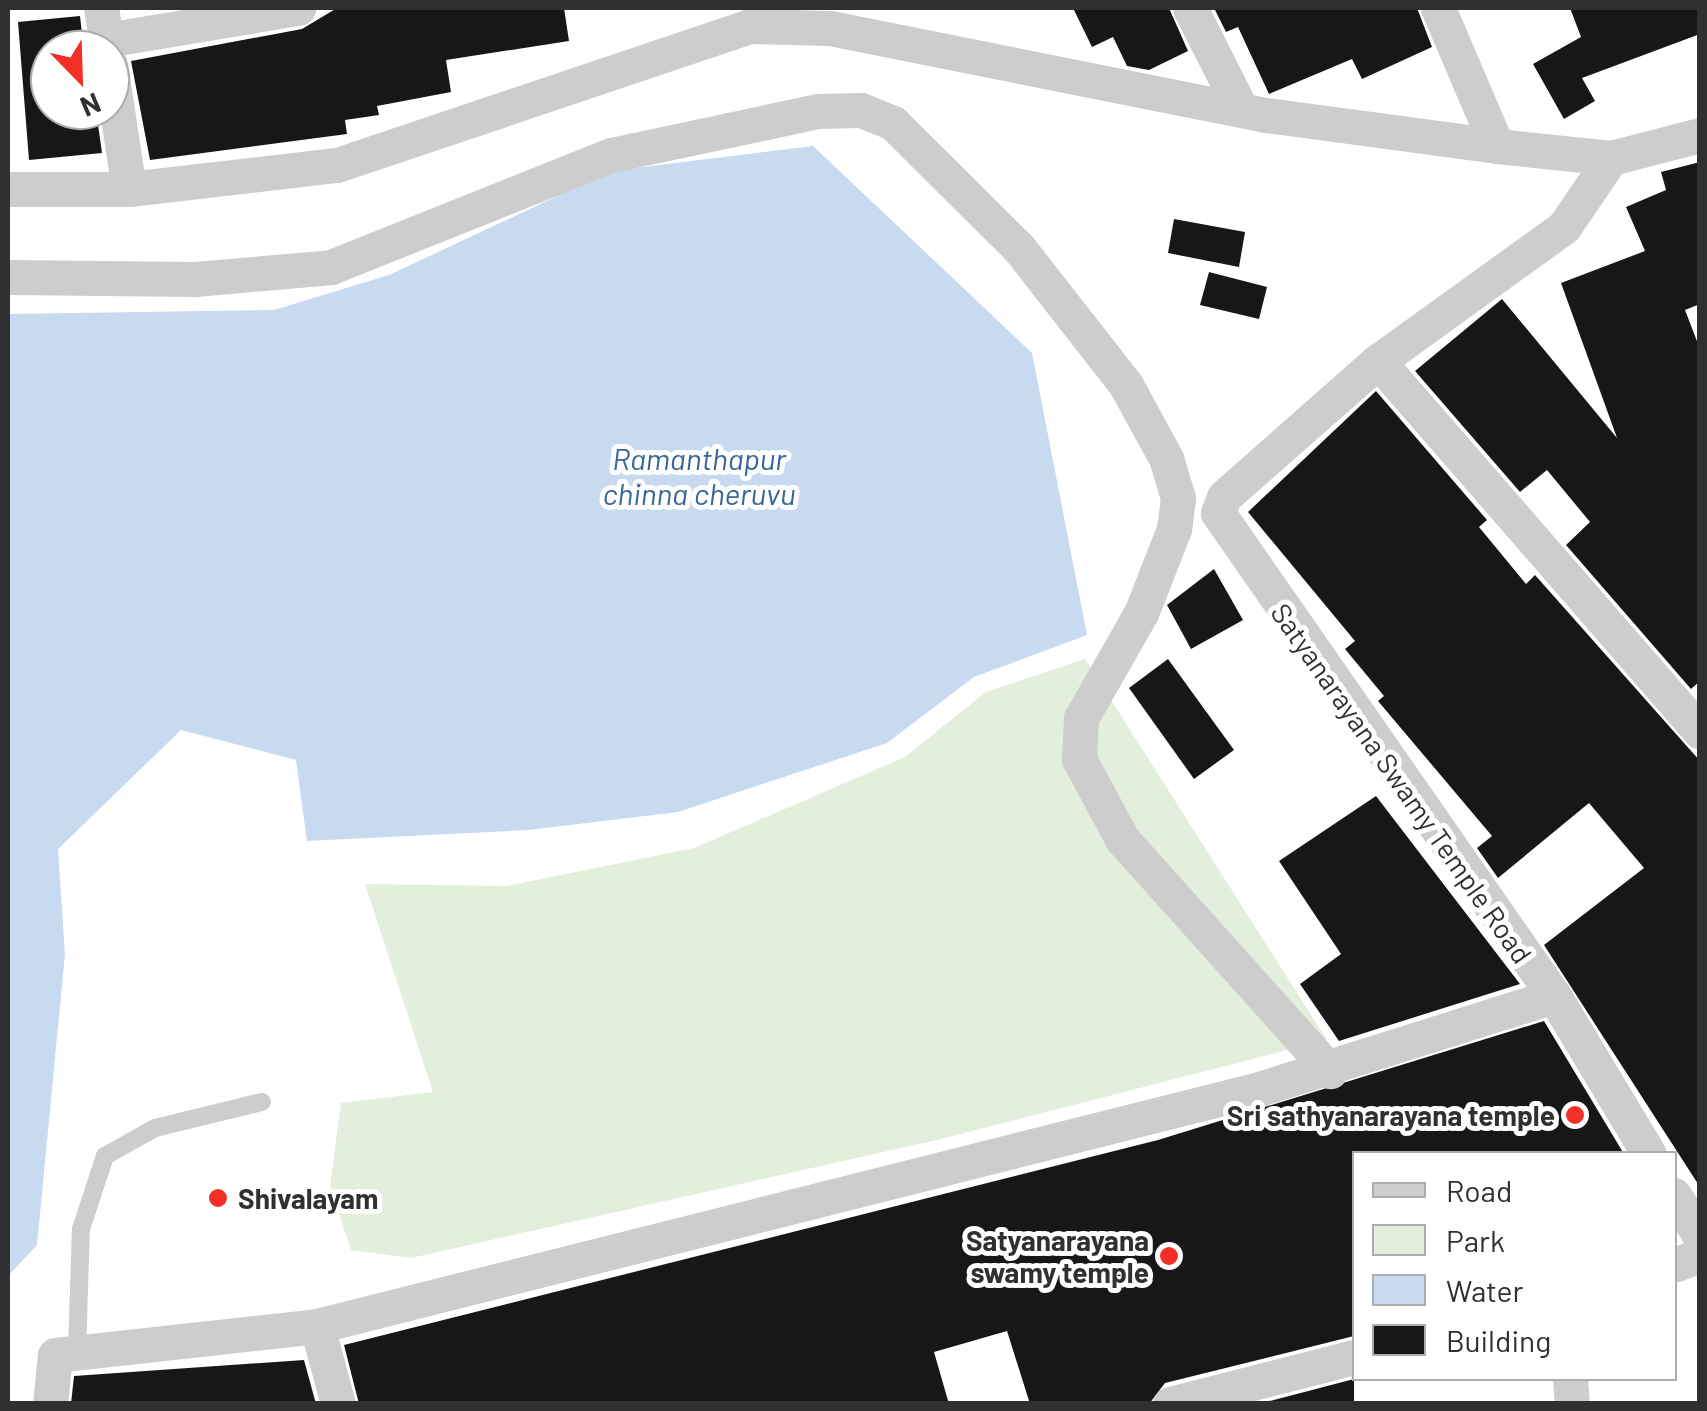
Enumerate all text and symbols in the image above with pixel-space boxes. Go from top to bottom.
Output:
north arrow [30,30,130,130]
text: N [76,86,106,125]
water label: Ramanthapur chinna cheruvu [602,440,796,510]
street label: Satyanarayana Swamy Temple Road [1264,597,1540,969]
place label: Sri sathyanarayana temple [1227,1098,1555,1132]
marker: Sri sathyanarayana temple [1564,1104,1586,1126]
legend [1352,1151,1677,1381]
text: Road [1446,1172,1512,1208]
place label: Shivalayam [238,1181,378,1215]
marker: Shivalayam [207,1187,229,1209]
text: Park [1446,1222,1505,1258]
place label: Satyanarayana swamy temple [966,1223,1149,1289]
marker: Satyanarayana swamy temple [1158,1245,1180,1267]
text: Water [1446,1272,1524,1308]
text: Building [1446,1322,1551,1358]

